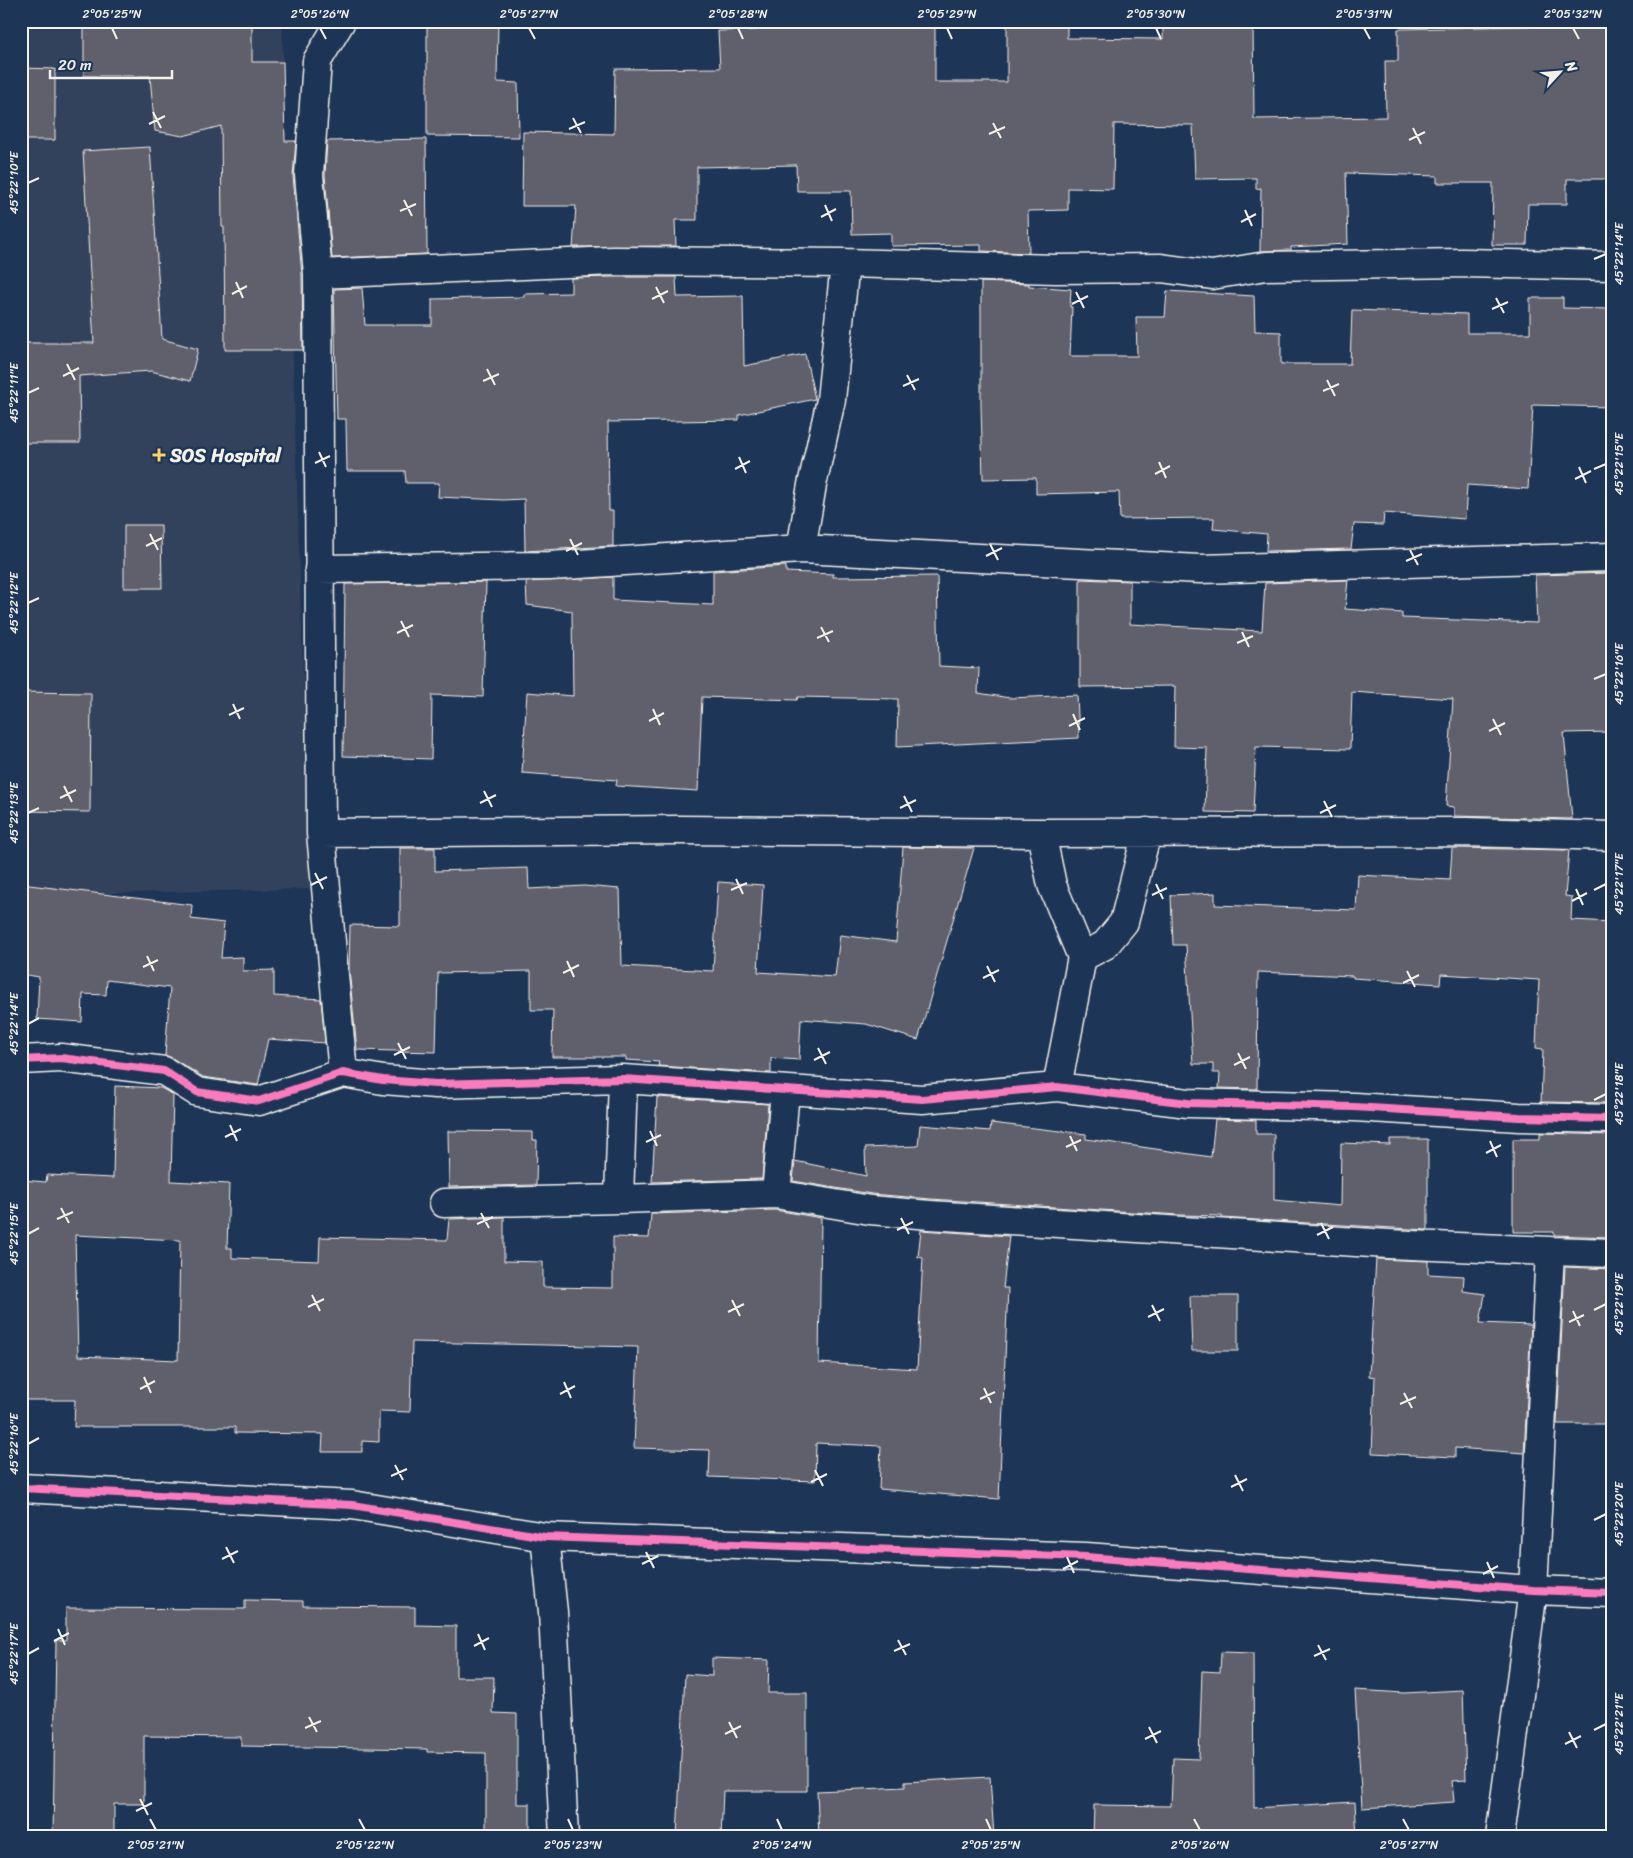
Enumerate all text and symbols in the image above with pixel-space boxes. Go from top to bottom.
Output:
text: 2°05'25"N [83,3,142,25]
text: 2°05'26"N [291,3,350,25]
text: 2°05'27"N [500,3,559,25]
text: 2°05'28"N [709,3,768,25]
text: 2°05'29"N [917,3,977,25]
text: 2°05'30"N [1127,3,1186,25]
text: 2°05'31"N [1336,3,1393,25]
text: 2°05'32"N [1544,3,1603,25]
scale bar [50,48,172,80]
north arrow [1536,48,1586,98]
text: 20 m [58,52,92,78]
text: N [1557,56,1585,77]
text: 45°22'10"E [3,150,25,214]
text: 45°22'14"E [1608,221,1630,285]
text: 45°22'11"E [3,362,25,423]
text: 45°22'15"E [1608,431,1630,495]
place label: SOS Hospital [169,439,282,472]
marker: SOS Hospital [152,448,166,462]
text: 45°22'12"E [3,571,25,634]
text: 45°22'16"E [1608,642,1630,705]
text: 45°22'13"E [3,781,25,844]
text: 45°22'17"E [1608,852,1630,915]
text: 45°22'14"E [3,991,25,1055]
text: 45°22'18"E [1608,1062,1630,1125]
text: 45°22'15"E [3,1201,25,1265]
text: 45°22'19"E [1608,1271,1630,1335]
text: 45°22'16"E [3,1412,25,1475]
text: 45°22'20"E [1608,1480,1630,1546]
text: 45°22'17"E [3,1622,25,1685]
text: 45°22'21"E [1608,1692,1630,1755]
text: 2°05'21"N [128,1834,185,1856]
text: 2°05'22"N [336,1834,395,1856]
text: 2°05'23"N [544,1834,603,1856]
text: 2°05'24"N [752,1834,812,1856]
text: 2°05'25"N [962,1834,1021,1856]
text: 2°05'26"N [1171,1834,1230,1856]
text: 2°05'27"N [1380,1834,1439,1856]

